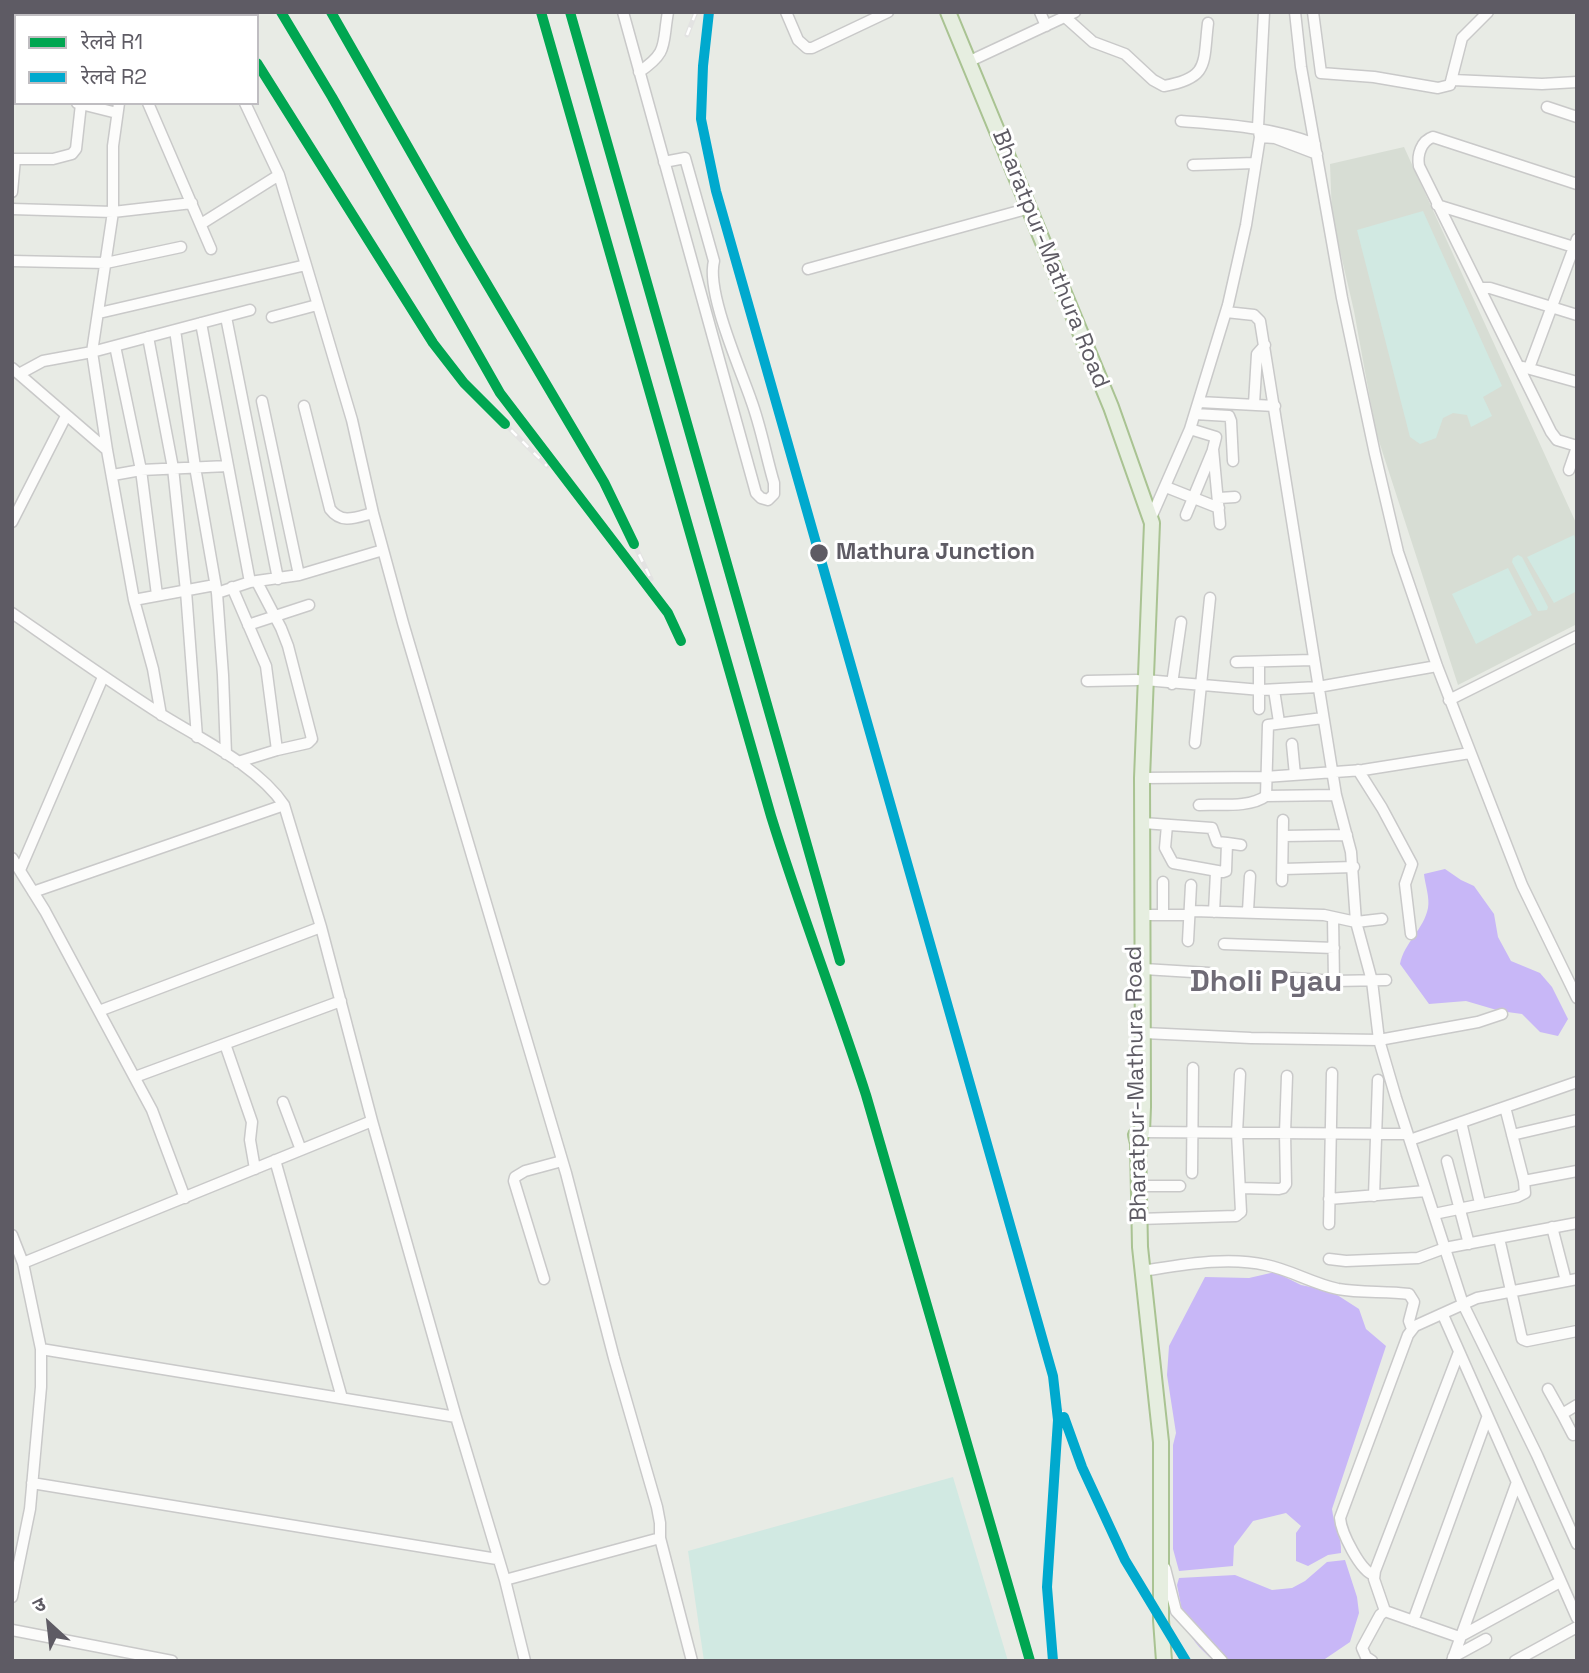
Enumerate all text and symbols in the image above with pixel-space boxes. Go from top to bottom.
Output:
legend [14,14,259,105]
text: रेलवे R1 [81,28,143,55]
text: रेलवे R2 [81,63,147,90]
street label: Bharatpur-Mathura Road [985,126,1115,392]
place label: Mathura Junction [836,539,1035,567]
marker: Mathura Junction [808,542,830,564]
street label: Bharatpur-Mathura Road [1121,946,1153,1222]
district label: Dholi Pyau [1190,965,1342,1001]
north arrow [14,1589,84,1659]
text: उ [29,1591,50,1619]

